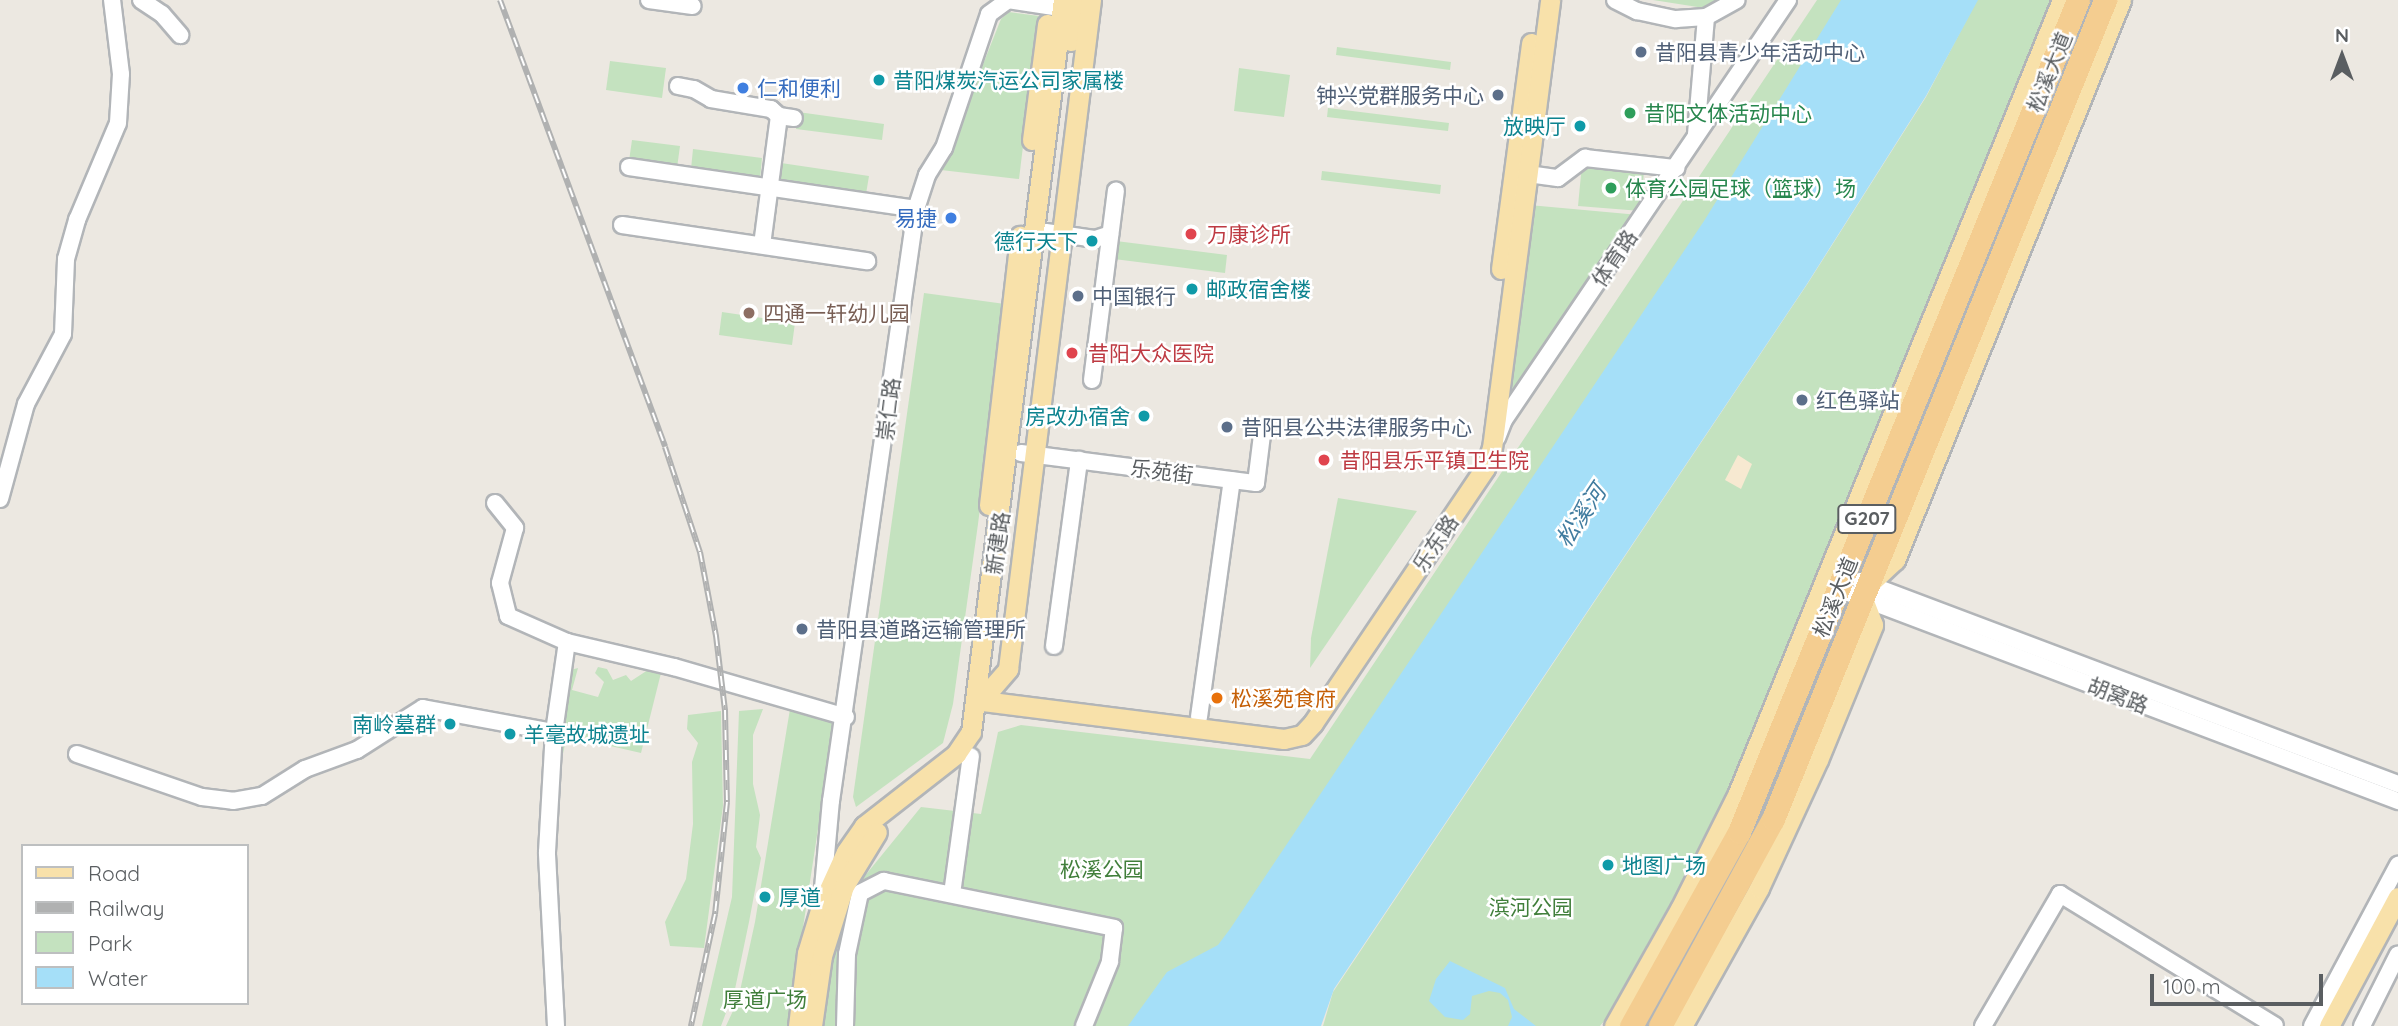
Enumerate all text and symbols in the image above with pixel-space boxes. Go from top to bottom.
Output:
north arrow [2307,21,2377,91]
text: N [2335,23,2349,47]
street label: 松溪大道 [2022,28,2076,116]
place label: 昔阳县青少年活动中心 [1655,39,1865,65]
marker: 昔阳县青少年活动中心 [1633,44,1649,60]
place label: 昔阳煤炭汽运公司家属楼 [893,67,1124,93]
marker: 昔阳煤炭汽运公司家属楼 [871,72,887,88]
place label: 仁和便利 [757,75,841,101]
marker: 仁和便利 [735,80,751,96]
place label: 钟兴党群服务中心 [1316,82,1484,108]
marker: 钟兴党群服务中心 [1490,87,1506,103]
place label: 昔阳文体活动中心 [1644,100,1812,126]
marker: 昔阳文体活动中心 [1622,105,1638,121]
place label: 放映厅 [1503,113,1566,139]
marker: 放映厅 [1572,118,1588,134]
place label: 体育公园足球（篮球）场 [1625,175,1856,201]
marker: 体育公园足球（篮球）场 [1603,180,1619,196]
place label: 易捷 [895,205,937,231]
marker: 易捷 [943,210,959,226]
place label: 万康诊所 [1207,221,1291,247]
marker: 万康诊所 [1181,224,1201,244]
street label: 体育路 [1586,225,1642,291]
place label: 德行天下 [994,228,1078,254]
marker: 德行天下 [1084,233,1100,249]
place label: 邮政宿舍楼 [1206,276,1311,302]
marker: 邮政宿舍楼 [1184,281,1200,297]
place label: 中国银行 [1092,283,1176,309]
marker: 中国银行 [1070,288,1086,304]
place label: 四通一轩幼儿园 [763,300,910,326]
marker: 四通一轩幼儿园 [741,305,757,321]
place label: 昔阳大众医院 [1088,340,1214,366]
marker: 昔阳大众医院 [1062,343,1082,363]
street label: 崇仁路 [872,376,904,442]
place label: 红色驿站 [1816,387,1900,413]
marker: 红色驿站 [1794,392,1810,408]
place label: 房改办宿舍 [1025,403,1130,429]
marker: 房改办宿舍 [1136,408,1152,424]
place label: 昔阳县公共法律服务中心 [1241,414,1472,440]
marker: 昔阳县公共法律服务中心 [1219,419,1235,435]
place label: 昔阳县乐平镇卫生院 [1340,447,1529,473]
marker: 昔阳县乐平镇卫生院 [1314,450,1334,470]
street label: 乐苑街 [1129,455,1195,487]
water label: 松溪河 [1550,480,1612,552]
road number: G207 [1837,504,1897,534]
street label: 新建路 [980,510,1014,576]
street label: 乐东路 [1407,510,1463,576]
street label: 松溪大道 [1808,553,1862,641]
place label: 昔阳县道路运输管理所 [816,616,1026,642]
marker: 昔阳县道路运输管理所 [794,621,810,637]
street label: 胡窝路 [2084,672,2152,718]
place label: 松溪苑食府 [1231,685,1336,711]
marker: 松溪苑食府 [1209,690,1225,706]
place label: 南岭墓群 [352,711,436,737]
marker: 南岭墓群 [442,716,458,732]
place label: 羊毫故城遗址 [524,721,650,747]
marker: 羊毫故城遗址 [502,726,518,742]
legend [21,844,248,1005]
place label: 地图广场 [1622,852,1706,878]
park label: 松溪公园 [1060,856,1144,882]
marker: 地图广场 [1600,857,1616,873]
text: Road [88,860,140,886]
place label: 厚道 [779,884,821,910]
marker: 厚道 [757,889,773,905]
park label: 滨河公园 [1489,894,1573,920]
text: Railway [88,895,164,921]
text: Park [88,930,132,956]
scale bar [2153,960,2326,1004]
text: Water [88,965,148,991]
text: 100 m [2163,973,2221,999]
park label: 厚道广场 [723,986,807,1012]

